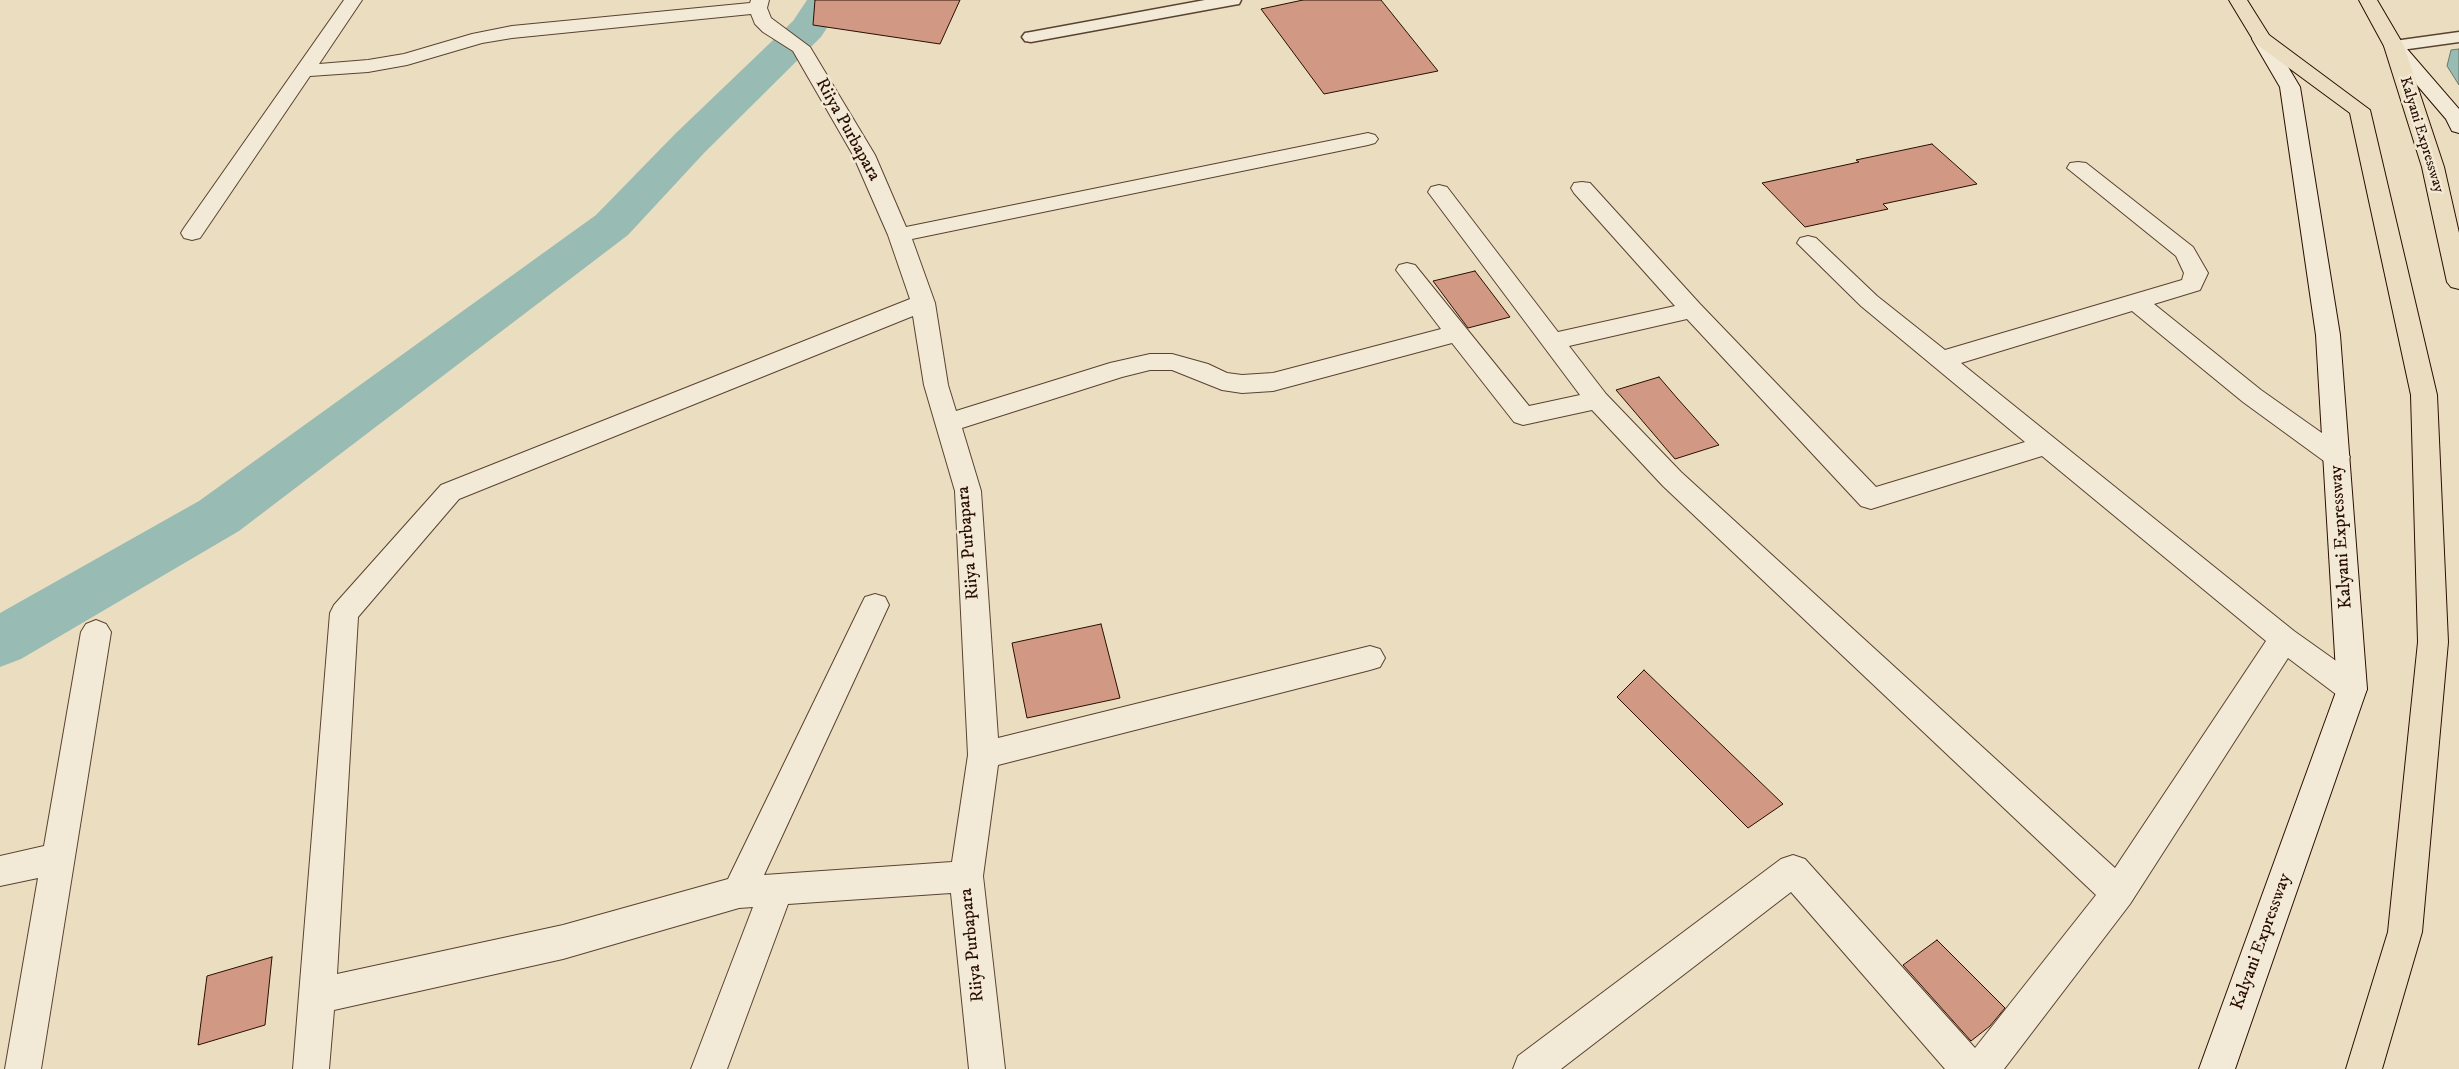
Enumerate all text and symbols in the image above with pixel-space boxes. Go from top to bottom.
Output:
street label: Riiya Purbapara [810,75,884,185]
street label: Kalyani Expressway [2395,75,2447,195]
street label: Kalyani Expressway [2326,464,2358,610]
street label: Riiya Purbapara [953,485,985,601]
street label: Kalyani Expressway [2227,871,2297,1013]
street label: Riiya Purbapara [956,887,990,1003]

